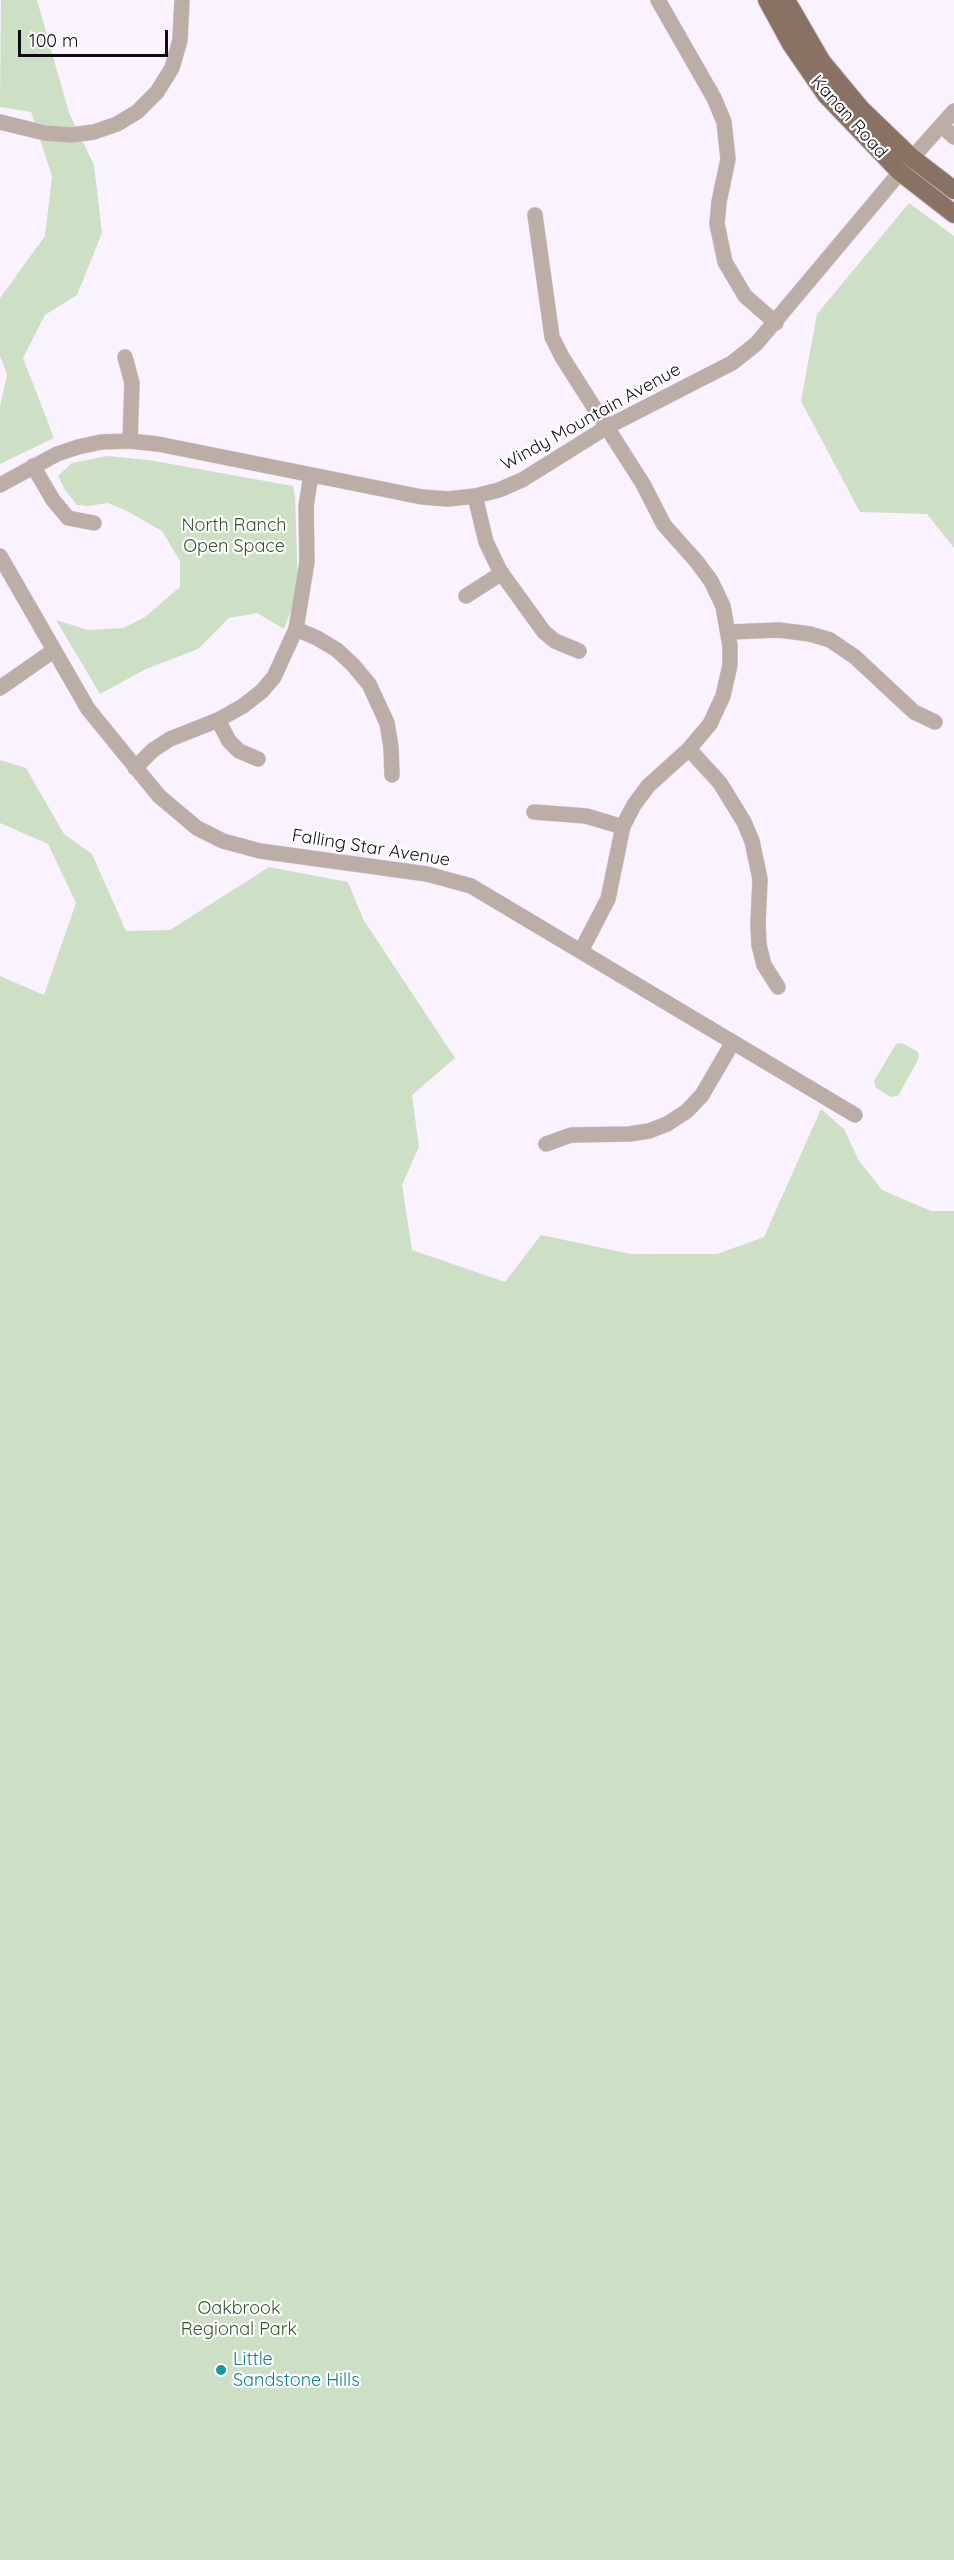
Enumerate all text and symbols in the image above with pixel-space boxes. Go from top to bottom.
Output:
scale bar [21,18,171,56]
text: 100 m [29,29,78,52]
street label: Kanan Road [806,71,892,163]
street label: Windy Mountain Avenue [498,359,684,475]
park label: North Ranch Open Space [181,515,287,558]
street label: Falling Star Avenue [290,825,452,871]
park label: Oakbrook Regional Park [181,2298,297,2340]
place label: Little Sandstone Hills [233,2349,360,2392]
marker: Little Sandstone Hills [214,2363,228,2377]

